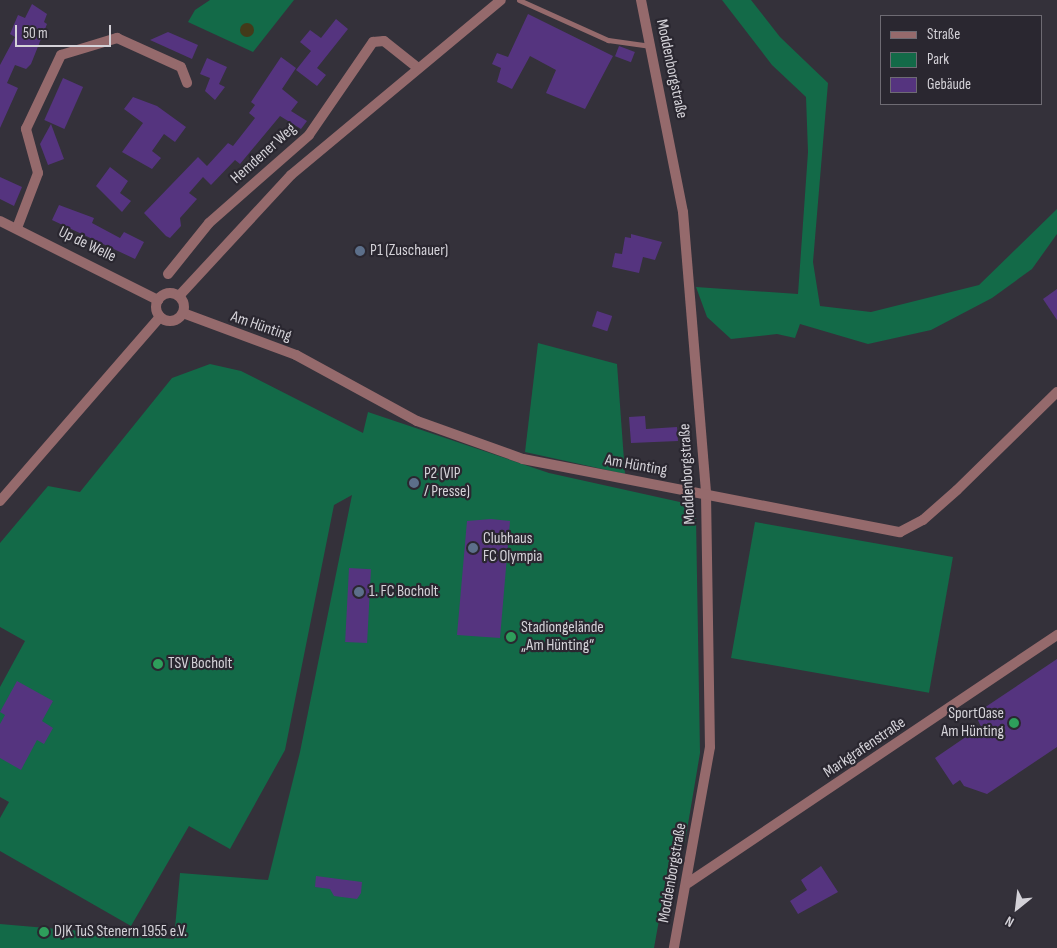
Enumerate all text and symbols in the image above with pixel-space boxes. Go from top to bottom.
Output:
scale bar [18,15,114,47]
legend [880,15,1042,105]
street label: Moddenborgstraße [651,18,691,120]
text: 50 m [23,24,48,43]
text: Straße [927,25,960,44]
text: Park [927,50,949,69]
text: Gebäude [927,75,971,94]
street label: Hemdener Weg [227,120,301,188]
street label: Up de Welle [55,223,119,267]
place label: P1 (Zuschauer) [370,241,448,261]
marker: P1 (Zuschauer) [354,245,366,257]
street label: Am Hünting [228,308,294,346]
street label: Moddenborgstraße [676,423,700,525]
street label: Am Hünting [603,451,669,481]
place label: P2 (VIP / Presse) [424,464,470,502]
marker: P2 (VIP / Presse) [408,477,420,489]
place label: Clubhaus FC Olympia [483,529,542,567]
marker: Clubhaus FC Olympia [467,542,479,554]
place label: 1. FC Bocholt [369,582,439,602]
marker: 1. FC Bocholt [353,586,365,598]
place label: Stadiongelände „Am Hünting“ [521,618,604,656]
marker: Stadiongelände „Am Hünting“ [505,631,517,643]
place label: TSV Bocholt [168,654,232,674]
marker: TSV Bocholt [152,658,164,670]
place label: SportOase Am Hünting [941,704,1004,742]
street label: Markgrafenstraße [820,714,910,782]
marker: SportOase Am Hünting [1008,717,1020,729]
street label: Moddenborgstraße [655,822,691,924]
north arrow [992,883,1042,933]
text: N [1002,912,1017,931]
place label: DJK TuS Stenern 1955 e.V. [54,922,187,942]
marker: DJK TuS Stenern 1955 e.V. [38,926,50,938]

